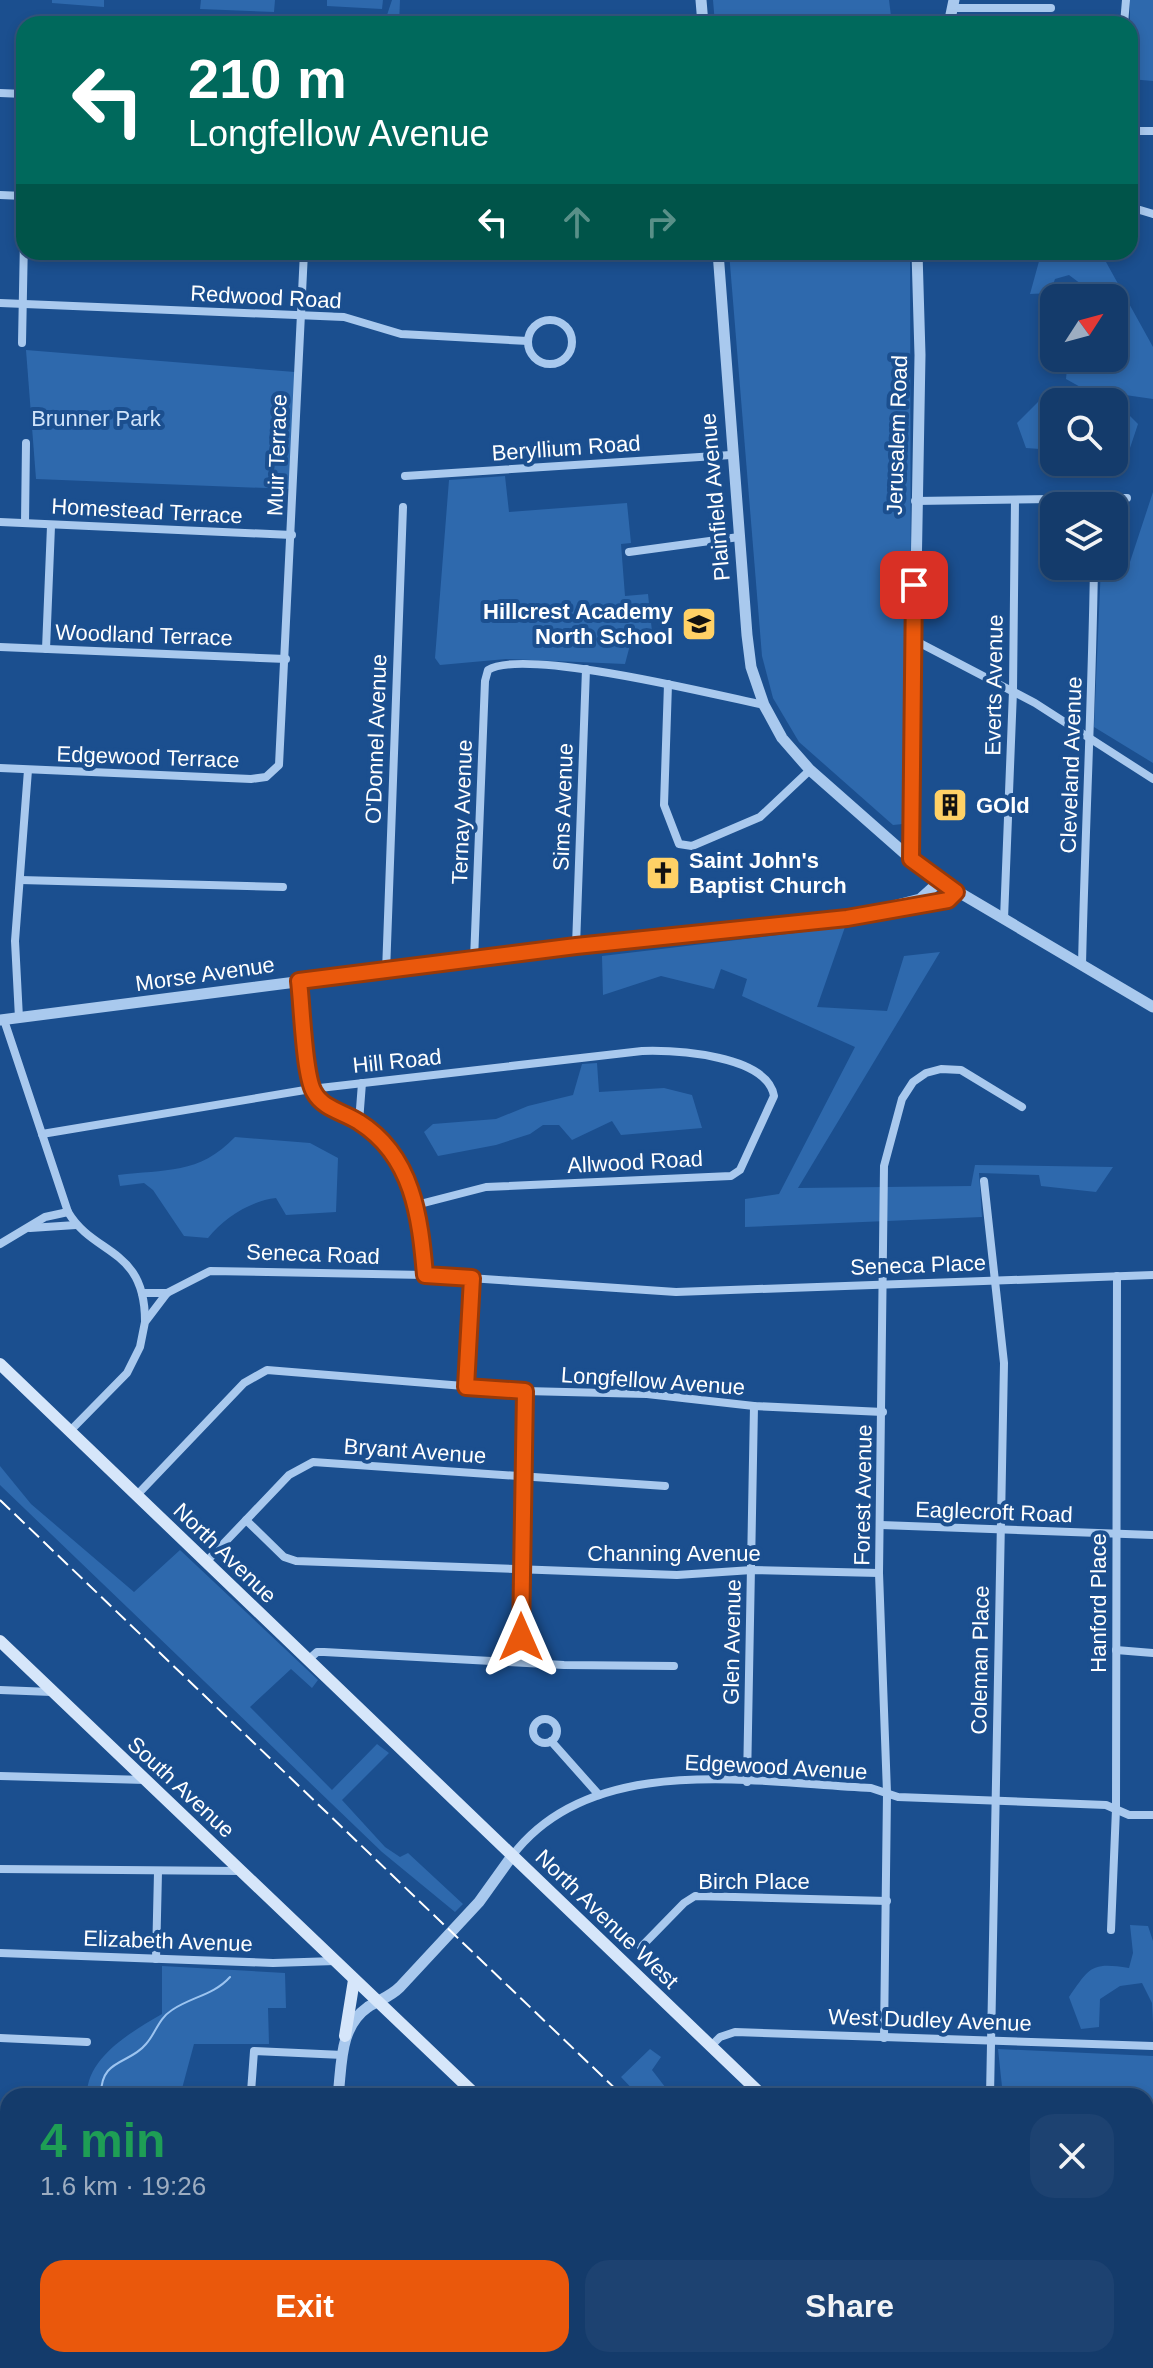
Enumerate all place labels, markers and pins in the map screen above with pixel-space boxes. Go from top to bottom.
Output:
pin [880,551,948,619]
place label: Hillcrest Academy North School [483,599,674,649]
school or university icon: Hillcrest Academy North School [680,605,718,643]
building icon: GOld [931,786,969,824]
place label: GOld [976,793,1030,818]
place label: Saint John's Baptist Church [689,848,847,898]
church icon: Saint John's Baptist Church [644,854,682,892]

